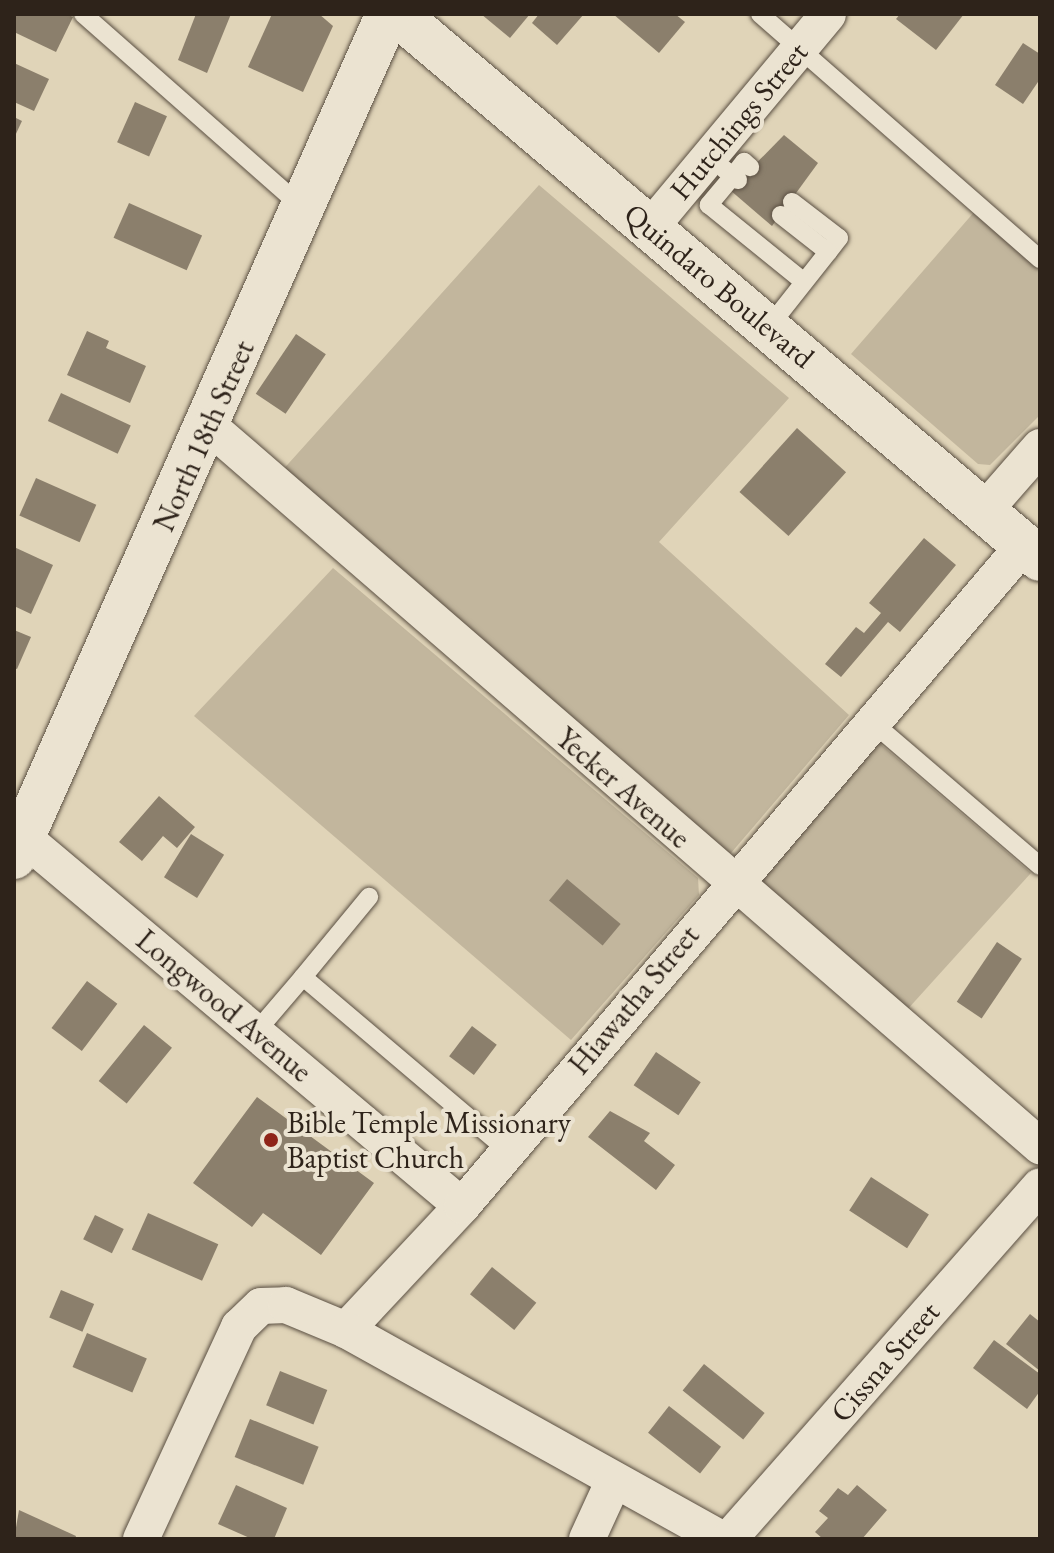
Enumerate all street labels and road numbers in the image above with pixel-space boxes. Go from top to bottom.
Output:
street label: Hutchings Street [663,35,815,207]
street label: Quindaro Boulevard [617,196,821,376]
street label: North 18th Street [146,335,262,537]
street label: Yecker Avenue [549,720,697,856]
street label: Hiawatha Street [561,918,707,1082]
street label: Longwood Avenue [129,922,319,1090]
street label: Cissna Street [823,1294,947,1430]

